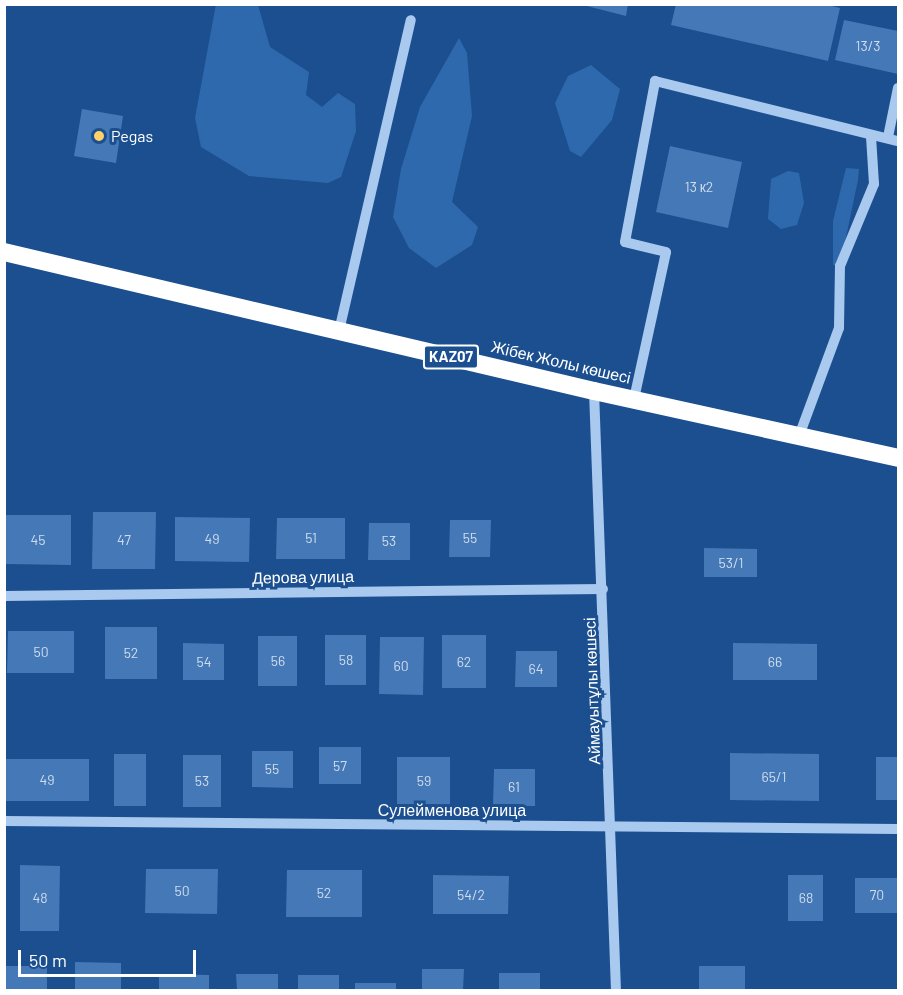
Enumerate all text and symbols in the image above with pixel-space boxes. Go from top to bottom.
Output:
house number: 13/3 [856,38,880,54]
place label: Pegas [111,126,153,146]
marker: Pegas [92,129,106,143]
house number: 13 к2 [685,179,713,195]
street label: Жібек Жолы көшесі [489,337,633,387]
road number: KAZ07 [422,345,480,369]
house number: 51 [305,530,317,546]
house number: 55 [463,530,477,546]
house number: 49 [204,531,220,547]
house number: 45 [31,532,45,548]
house number: 47 [117,532,131,548]
house number: 53 [382,533,396,549]
house number: 53/1 [719,555,743,571]
street label: Дерова улица [252,567,354,587]
street label: Аймауытұлы көшесі [580,617,604,765]
house number: 50 [33,644,49,660]
house number: 52 [124,645,138,661]
house number: 58 [339,652,353,668]
house number: 56 [271,653,285,669]
house number: 54 [197,654,211,670]
house number: 62 [457,654,471,670]
house number: 66 [768,654,782,670]
house number: 60 [393,658,409,674]
house number: 64 [529,661,543,677]
house number: 57 [333,758,347,774]
house number: 55 [265,761,279,777]
house number: 65/1 [762,769,786,785]
house number: 49 [39,772,55,788]
house number: 53 [195,773,209,789]
house number: 59 [417,773,431,789]
house number: 61 [508,779,520,795]
street label: Сулейменова улица [378,800,526,820]
house number: 50 [174,883,190,899]
house number: 52 [317,885,331,901]
house number: 54/2 [457,887,485,903]
house number: 70 [870,887,884,903]
house number: 48 [32,890,48,906]
house number: 68 [799,890,813,906]
scale bar [21,938,200,976]
text: 50 m [29,949,67,971]

